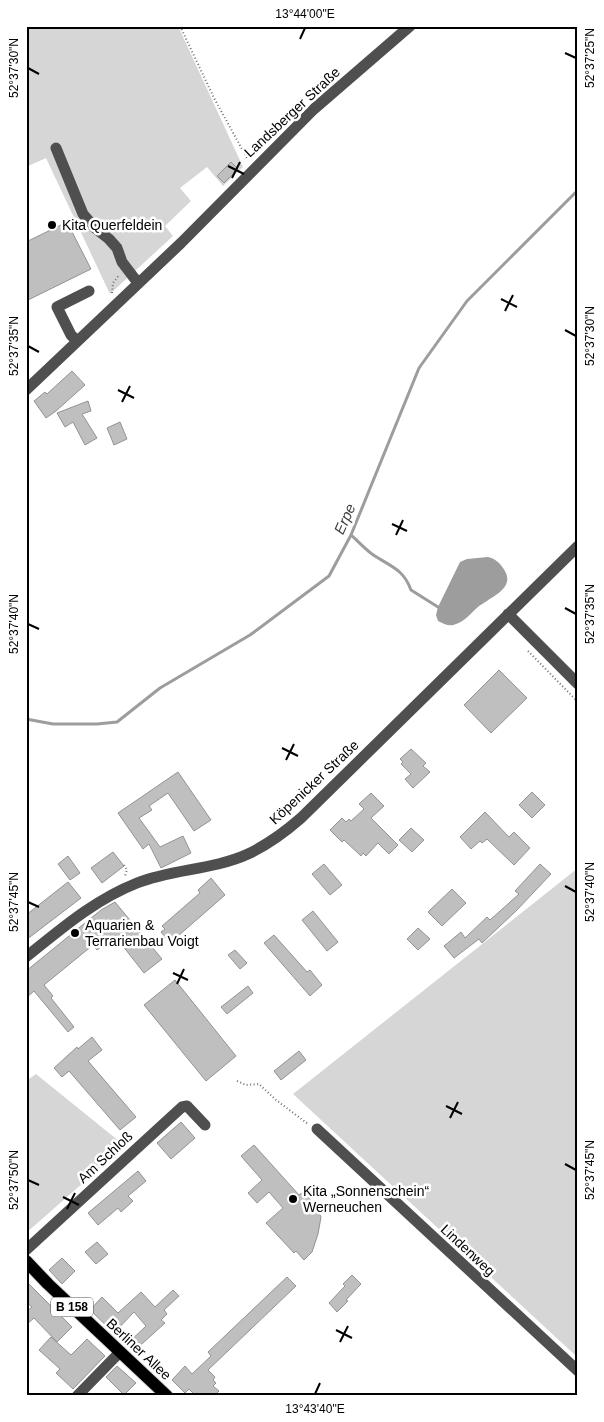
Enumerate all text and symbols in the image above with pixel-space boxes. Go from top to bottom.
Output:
text: 13°44'00"E [275,7,335,21]
text: 52°37'25"N [583,28,597,88]
text: 52°37'30"N [7,38,21,98]
street label: Landsberger Straße [241,64,343,160]
place label: Kita Querfeldein [62,217,162,233]
marker: Kita Querfeldein [46,219,58,231]
text: 52°37'30"N [583,306,597,366]
text: 52°37'35"N [7,316,21,376]
water label: Erpe [330,501,359,537]
text: 52°37'35"N [583,584,597,644]
text: 52°37'40"N [7,594,21,654]
street label: Köpenicker Straße [266,736,362,827]
text: 52°37'40"N [583,862,597,922]
text: 52°37'45"N [7,872,21,932]
place label: Aquarien & Terrarienbau Voigt [85,917,199,949]
marker: Aquarien & Terrarienbau Voigt [69,927,81,939]
street label: Am Schloß [75,1128,135,1186]
text: 52°37'45"N [583,1140,597,1200]
text: 52°37'50"N [7,1150,21,1210]
place label: Kita „Sonnenschein“ Werneuchen [303,1183,429,1215]
marker: Kita „Sonnenschein“ Werneuchen [287,1193,299,1205]
street label: Lindenweg [438,1221,498,1279]
road number: B 158 [51,1298,93,1316]
street label: Berliner Allee [103,1315,175,1383]
text: 13°43'40"E [285,1402,345,1416]

